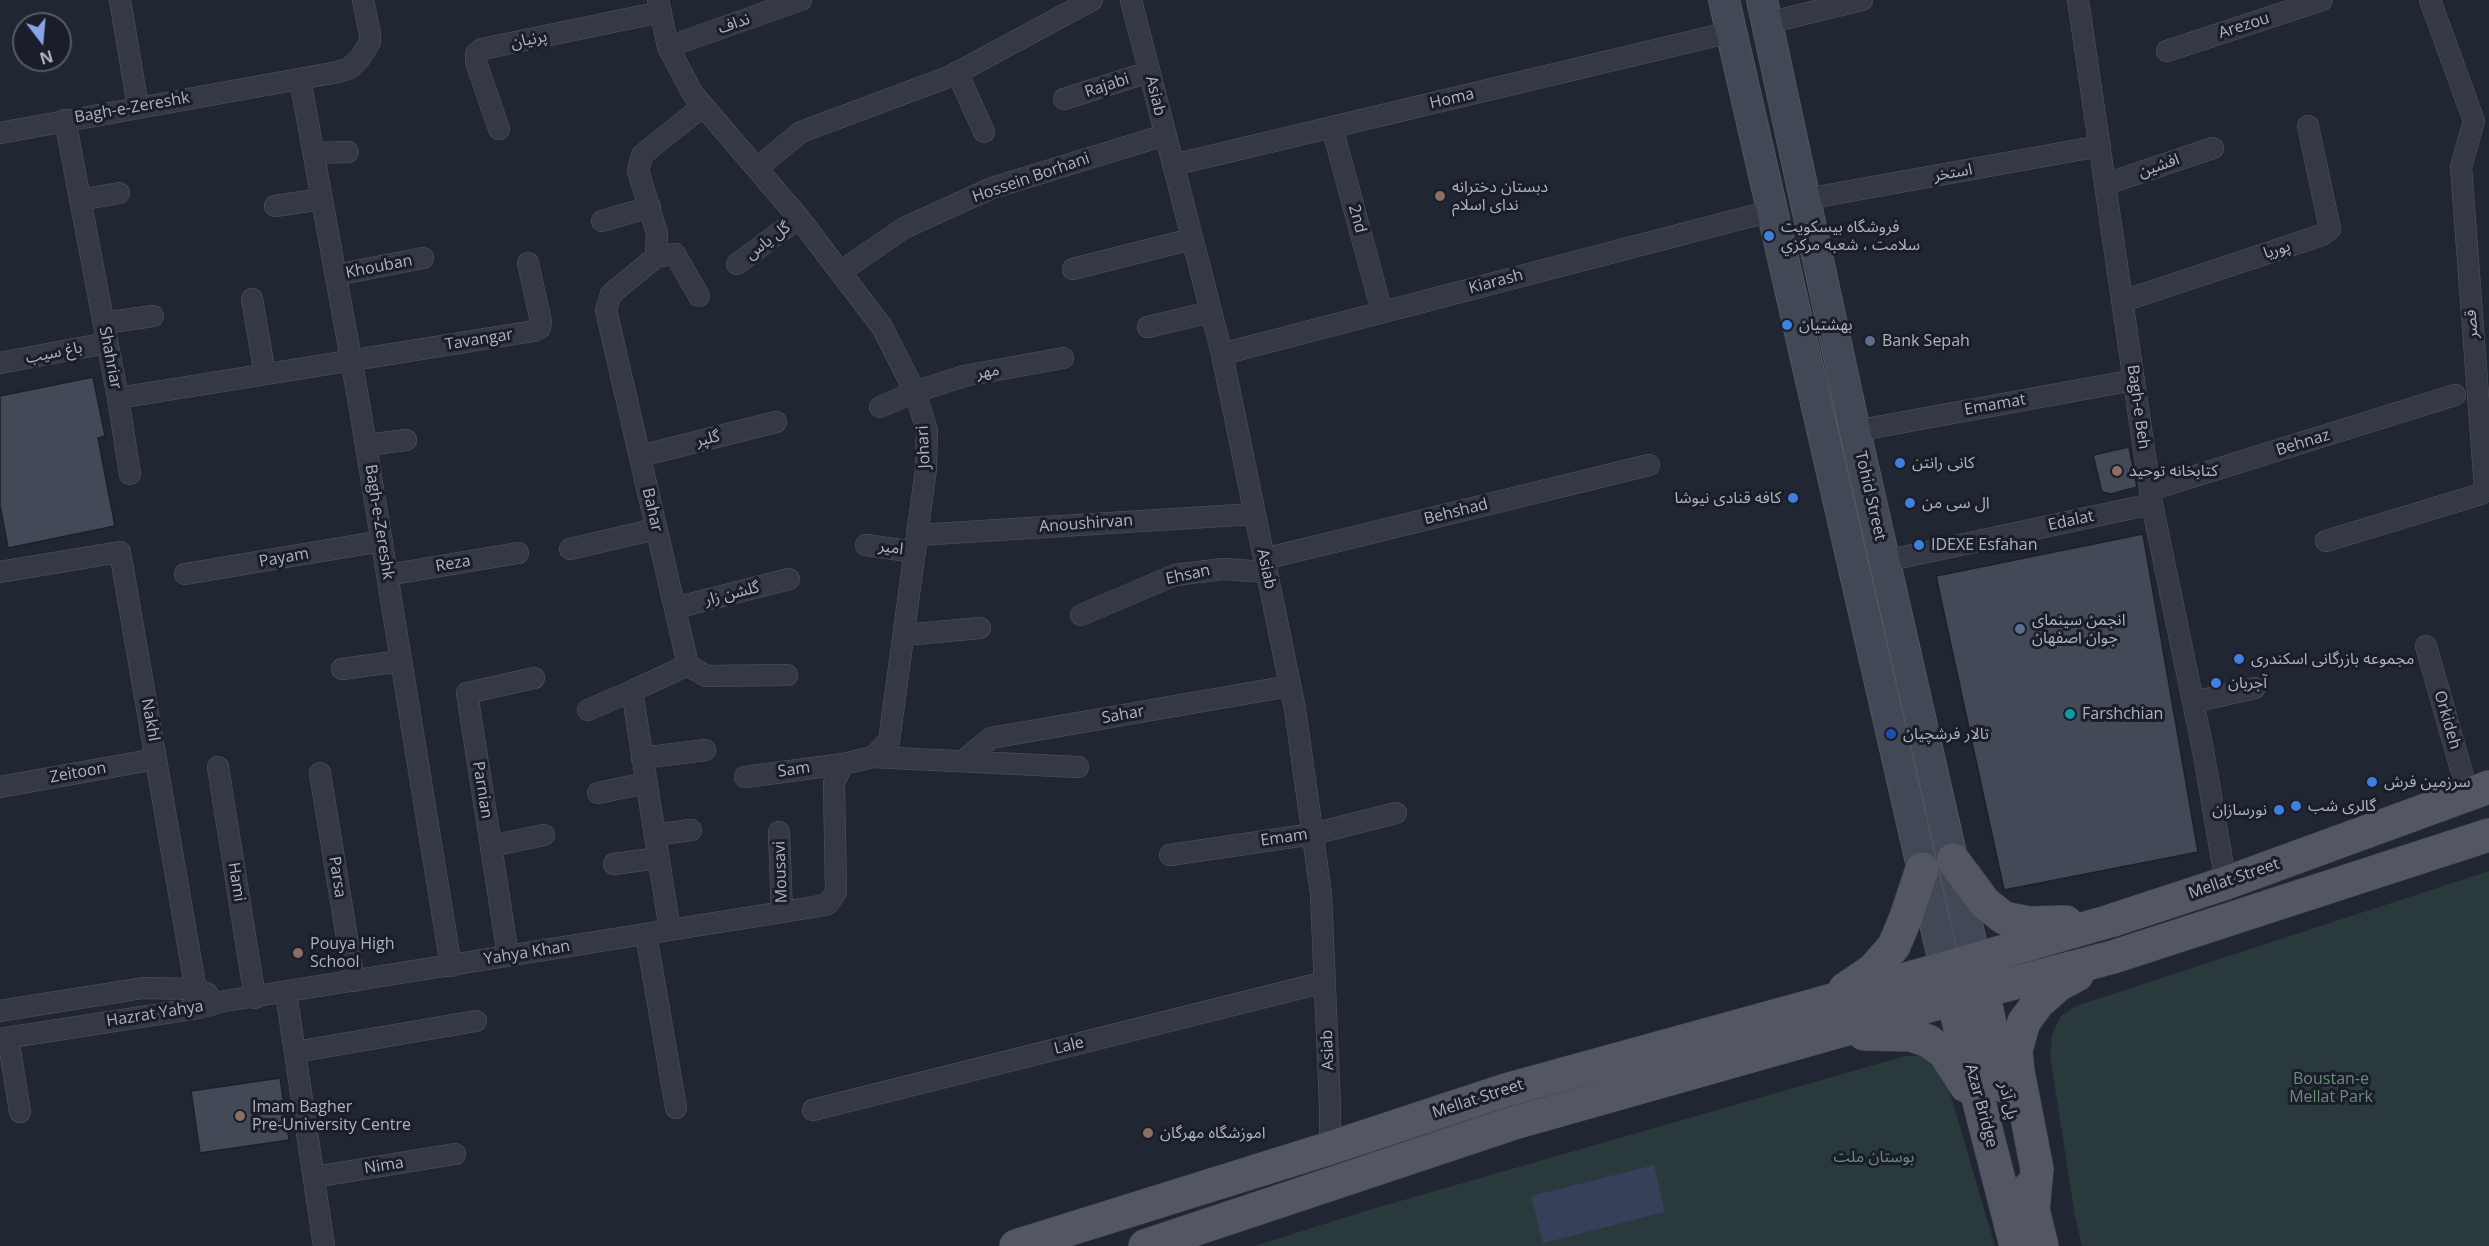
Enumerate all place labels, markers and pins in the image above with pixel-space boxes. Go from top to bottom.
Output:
place label: دبستان دخترانه ندای اسلام [1452,177,1548,215]
marker: دبستان دخترانه ندای اسلام [1433,189,1447,203]
place label: فروشگاه بيسكويت سلامت ، شعبه مركزي [1781,217,1920,255]
marker: فروشگاه بيسكويت سلامت ، شعبه مركزي [1762,229,1776,243]
place label: بهشتیان [1799,315,1853,335]
marker: بهشتیان [1780,318,1794,332]
place label: Bank Sepah [1882,331,1970,351]
marker: Bank Sepah [1863,334,1877,348]
place label: کانی رانتن [1912,453,1975,473]
marker: کانی رانتن [1893,456,1907,470]
place label: کتابخانه توحید [2129,461,2218,481]
marker: کتابخانه توحید [2110,464,2124,478]
place label: کافه قنادی نیوشا [1674,488,1781,508]
marker: کافه قنادی نیوشا [1786,491,1800,505]
place label: ال سی من [1922,493,1990,513]
marker: ال سی من [1903,496,1917,510]
place label: IDEXE Esfahan [1931,535,2038,555]
marker: IDEXE Esfahan [1912,538,1926,552]
place label: انجمن سینمای جوان اصفهان [2032,610,2125,648]
marker: انجمن سینمای جوان اصفهان [2013,622,2027,636]
place label: مجموعه بازرگانی اسکندری [2251,649,2414,669]
marker: مجموعه بازرگانی اسکندری [2232,652,2246,666]
place label: آجربان [2228,673,2267,693]
marker: آجربان [2209,676,2223,690]
place label: Farshchian [2082,704,2163,724]
marker: Farshchian [2063,707,2077,721]
place label: تالار فرشچیان [1903,724,1989,744]
marker: تالار فرشچیان [1884,727,1898,741]
place label: سرزمین فرش [2384,772,2471,792]
marker: سرزمین فرش [2365,775,2379,789]
place label: گالری شب [2308,796,2376,816]
marker: گالری شب [2289,799,2303,813]
place label: نورسازان [2212,800,2267,820]
marker: نورسازان [2272,803,2286,817]
place label: Pouya High School [310,934,394,972]
marker: Pouya High School [291,946,305,960]
place label: Imam Bagher Pre-University Centre [252,1097,411,1135]
marker: Imam Bagher Pre-University Centre [233,1109,247,1123]
place label: اموزشگاه مهرگان [1160,1123,1266,1143]
marker: اموزشگاه مهرگان [1141,1126,1155,1140]

